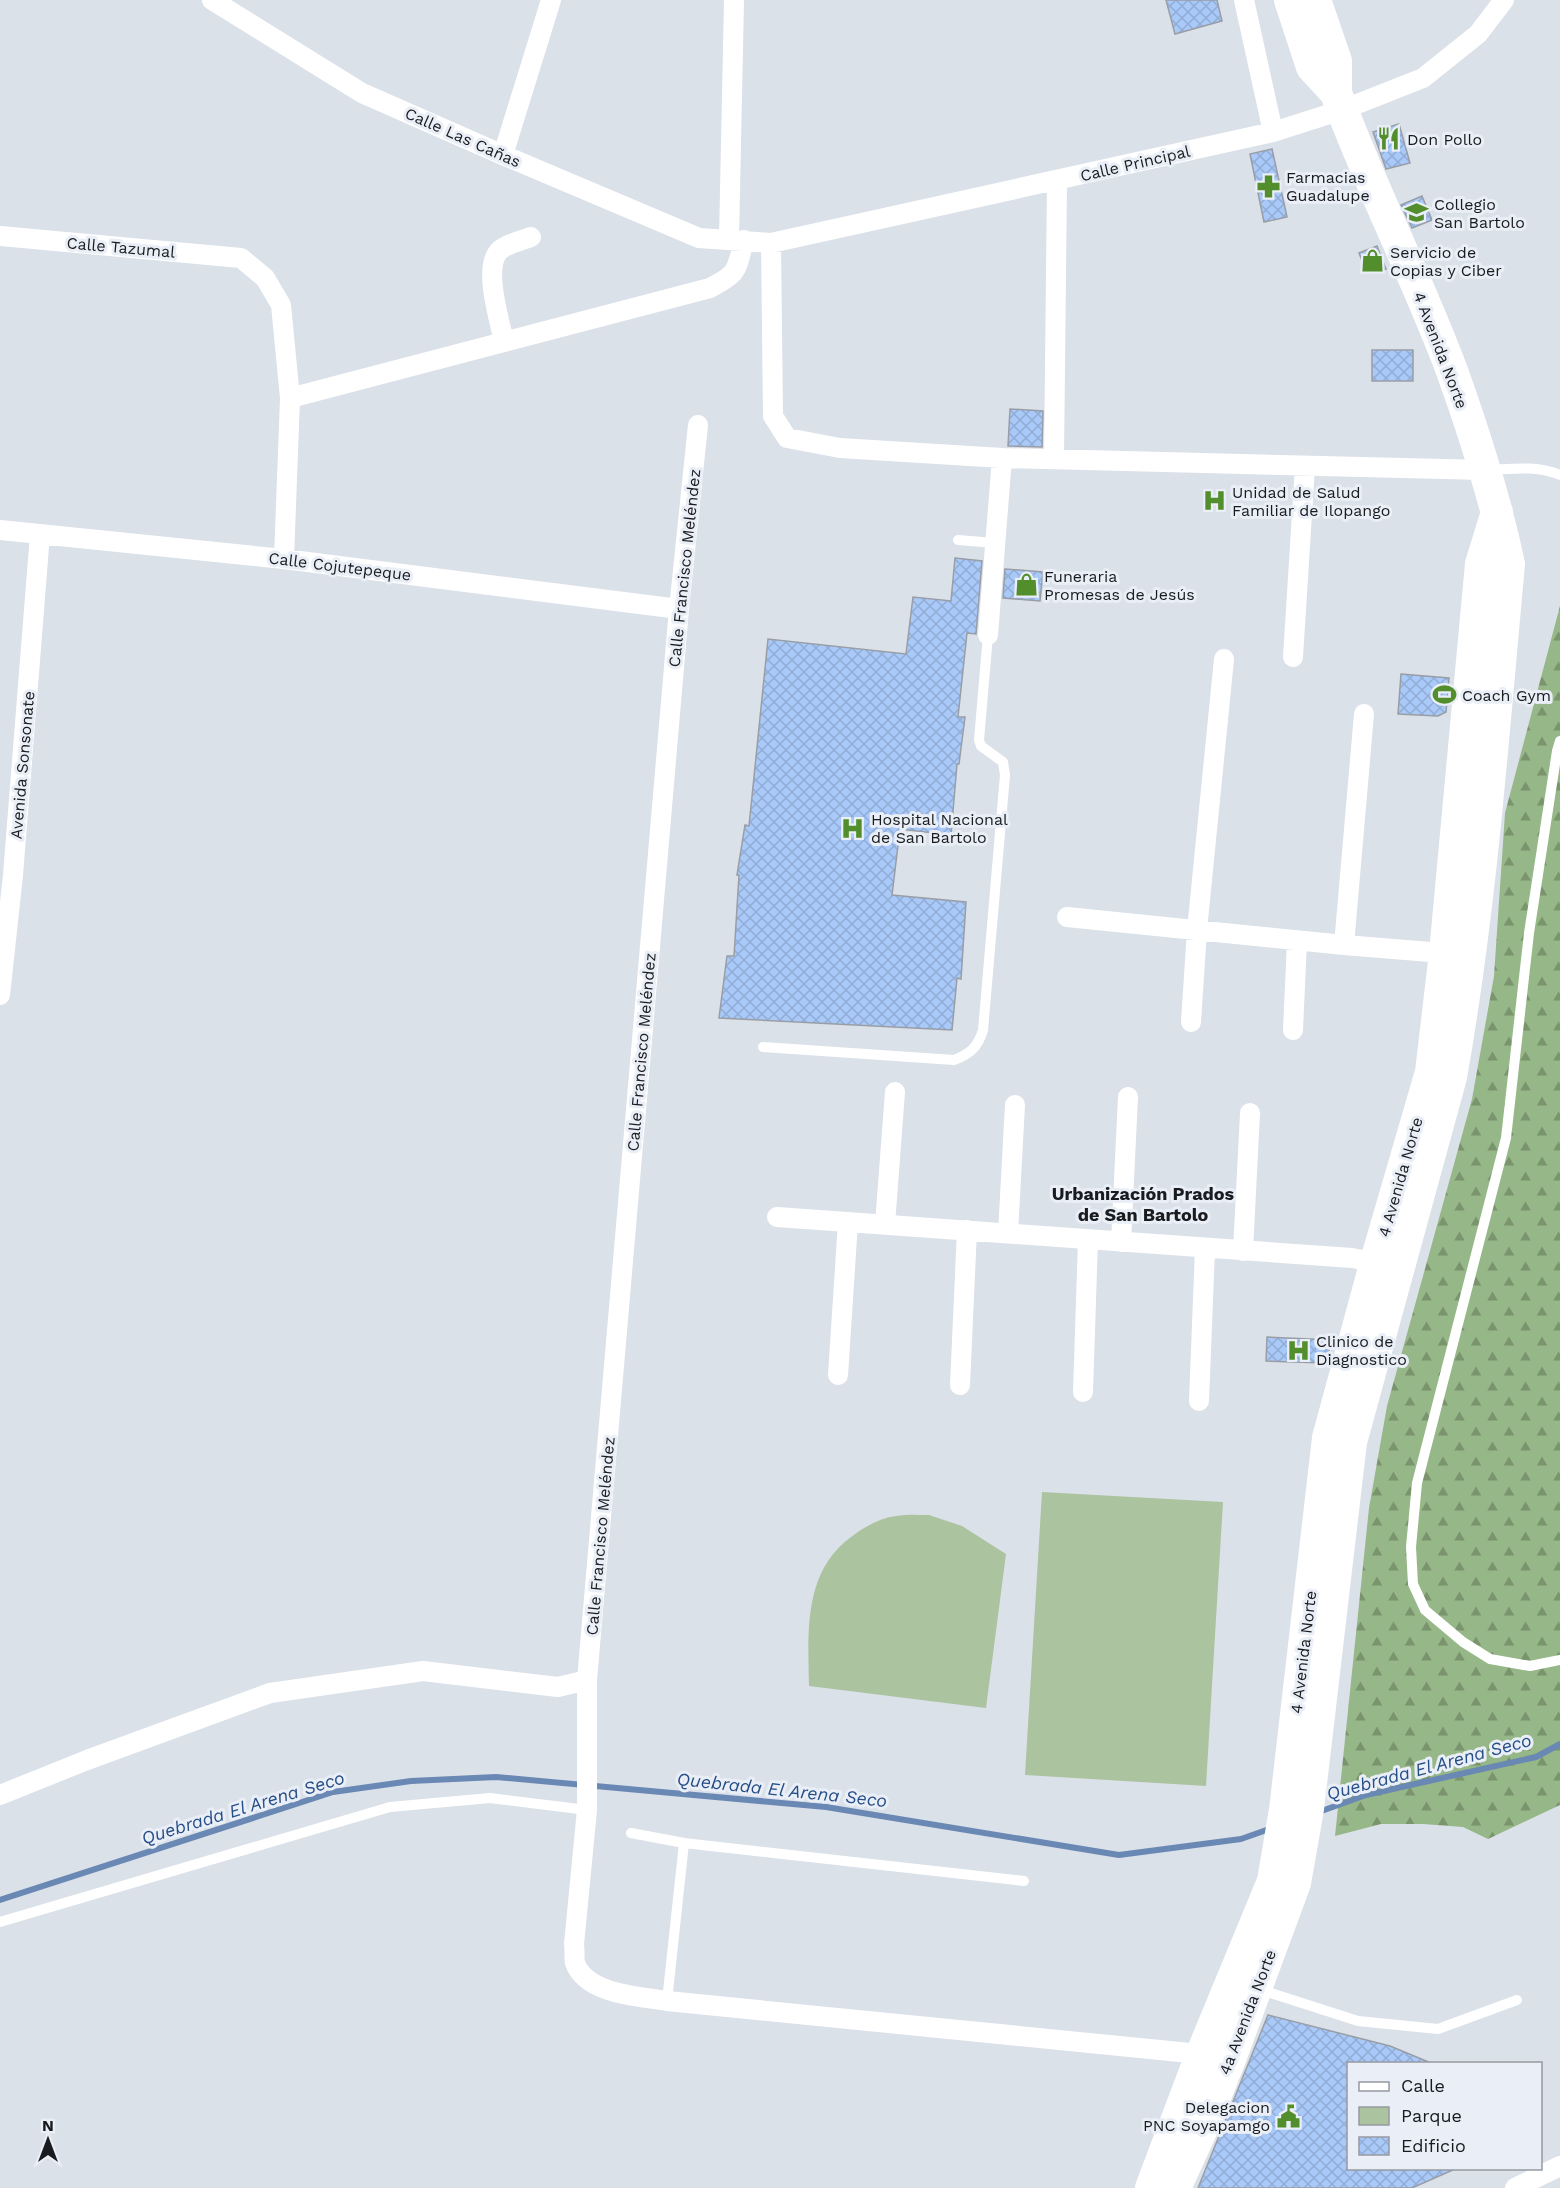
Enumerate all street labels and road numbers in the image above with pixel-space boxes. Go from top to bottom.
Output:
street label: Calle Las Cañas [402,103,524,171]
street label: Calle Principal [1078,142,1192,185]
street label: Calle Tazumal [66,233,176,262]
street label: 4 Avenida Norte [1409,289,1472,411]
street label: Calle Francisco Meléndez [665,468,704,668]
street label: Calle Cojutepeque [268,548,412,585]
street label: Avenida Sonsonate [7,690,38,840]
street label: Calle Francisco Meléndez [623,952,660,1152]
street label: 4 Avenida Norte [1374,1115,1427,1239]
street label: Calle Francisco Meléndez [582,1436,619,1636]
street label: 4 Avenida Norte [1287,1590,1320,1715]
street label: 4a Avenida Norte [1215,1947,1280,2077]

